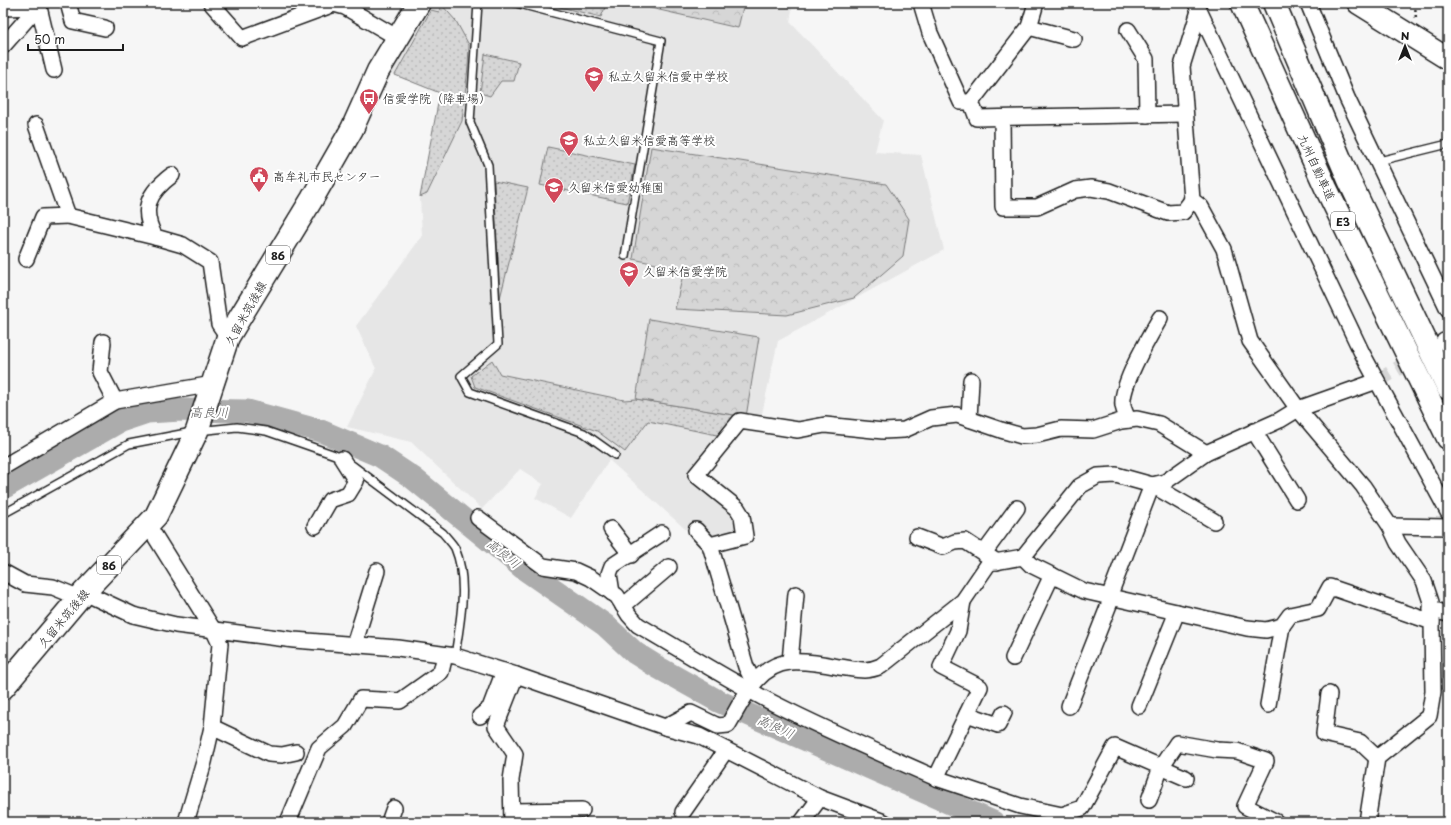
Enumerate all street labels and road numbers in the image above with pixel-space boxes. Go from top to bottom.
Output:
street label: 九州自動車道 [1294,131,1340,203]
road number: E3 [1331,212,1355,230]
road number: 86 [266,246,290,264]
street label: 久留米筑後線 [220,277,270,349]
road number: 86 [97,556,121,574]
street label: 久留米筑後線 [33,585,93,651]

